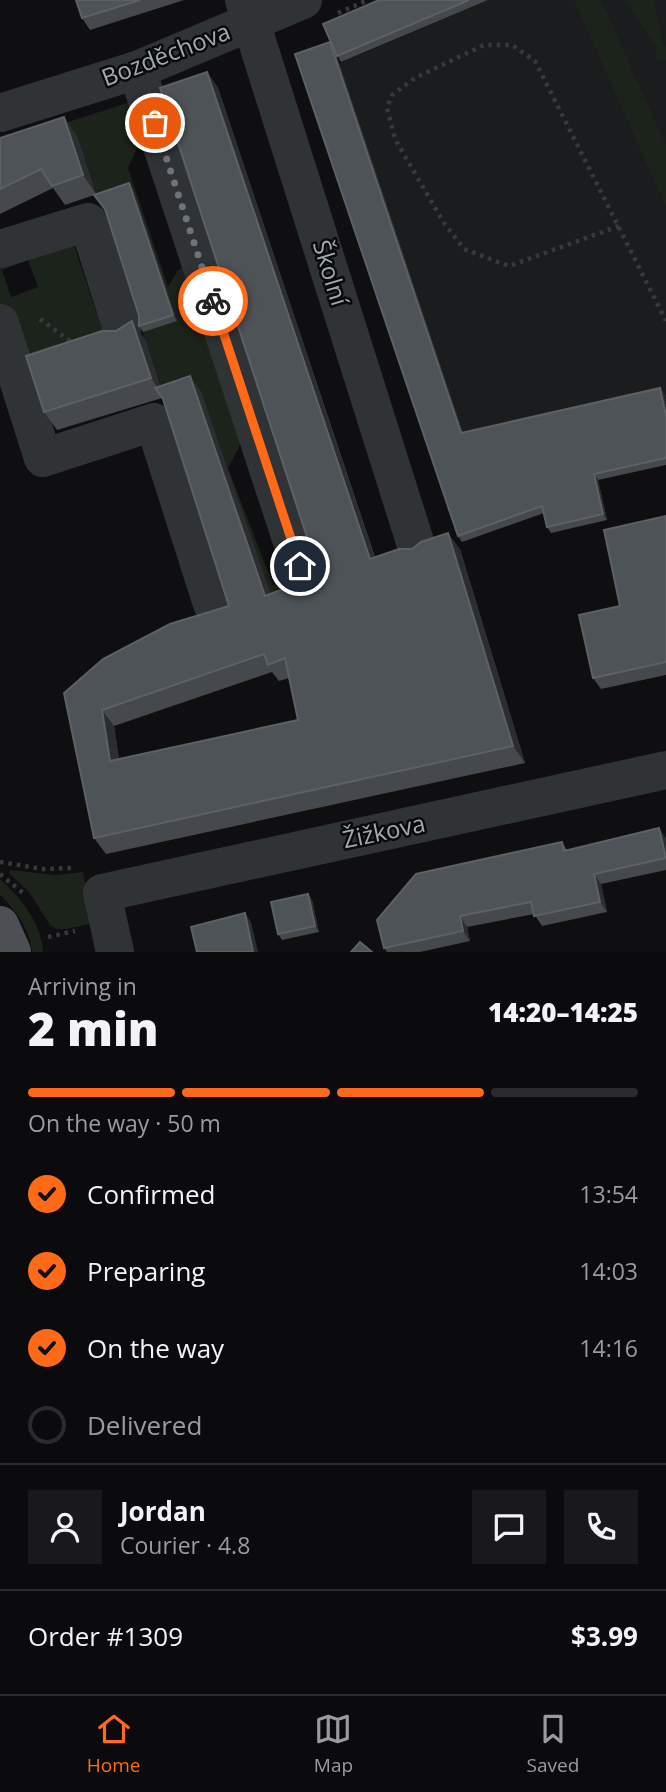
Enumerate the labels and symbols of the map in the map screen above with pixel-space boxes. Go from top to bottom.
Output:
street label: Bozděchova [96,14,235,93]
pin [125,93,185,153]
street label: Školní [306,236,357,310]
courier [178,266,248,336]
pin [270,536,330,596]
street label: Žižkova [339,806,428,855]

